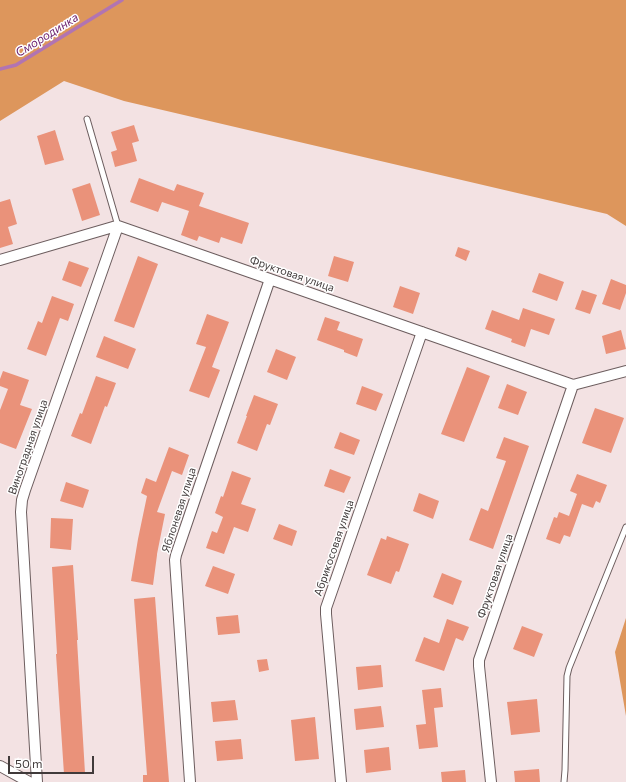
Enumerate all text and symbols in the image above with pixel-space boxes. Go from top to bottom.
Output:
water label: Смородинка [13,10,81,60]
street label: Фруктовая улица [248,253,336,295]
street label: Виноградная улица [6,398,50,496]
street label: Яблоневая улица [159,466,199,554]
street label: Абрикосовая улица [311,498,357,598]
street label: Фруктовая улица [474,532,516,620]
scale bar [10,748,96,774]
text: 50 m [15,756,43,770]

